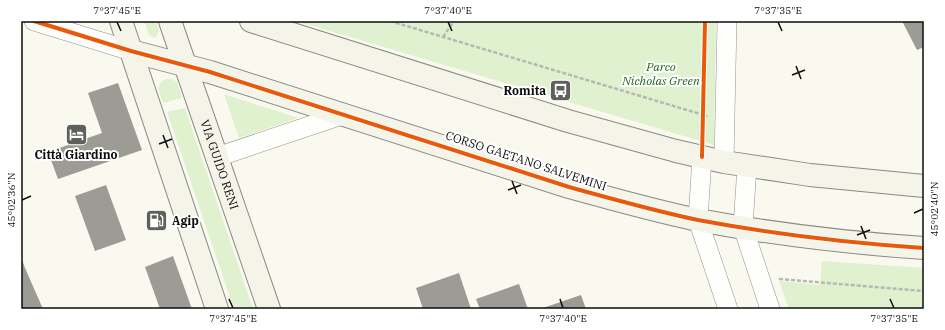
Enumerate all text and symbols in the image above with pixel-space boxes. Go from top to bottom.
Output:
text: 7°37'45"E [93,4,141,17]
text: 7°37'40"E [424,4,472,17]
text: 7°37'35"E [754,4,802,17]
park label: Parco Nicholas Green [621,59,700,88]
bus stop icon: Romita [548,78,574,104]
place label: Romita [503,83,546,98]
street label: VIA GUIDO RENI [198,118,242,211]
hotel icon: Città Giardino [63,121,89,147]
street label: CORSO GAETANO SALVEMINI [444,127,609,194]
place label: Città Giardino [34,147,118,162]
text: 45°02'36"N [5,172,18,228]
text: 45°02'40"N [928,181,941,237]
fuel station icon: Agip [143,208,169,234]
place label: Agip [172,213,199,228]
text: 7°37'45"E [209,312,257,325]
text: 7°37'40"E [539,312,587,325]
text: 7°37'35"E [870,312,918,325]

